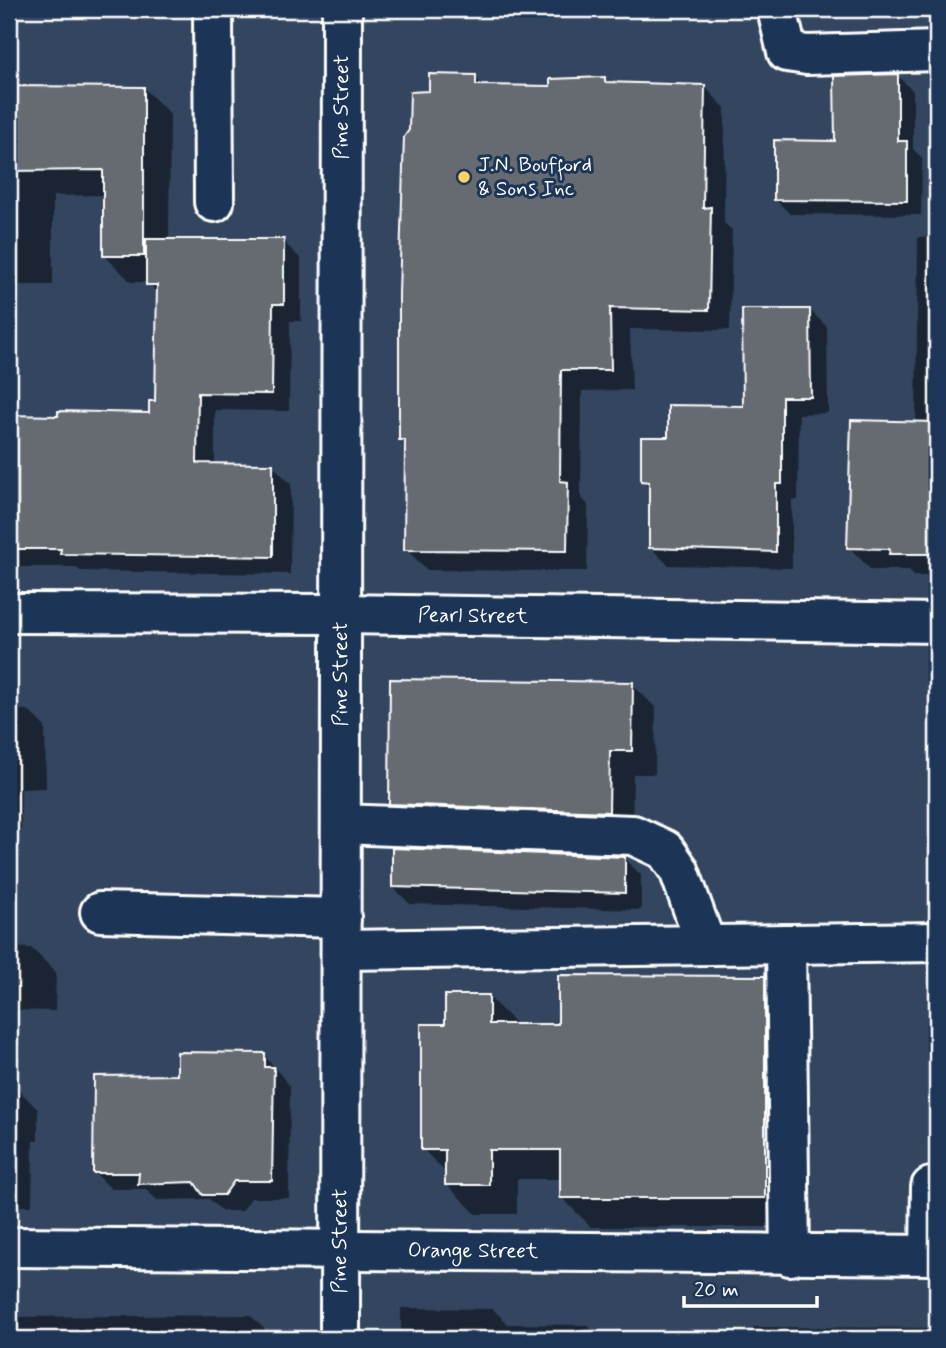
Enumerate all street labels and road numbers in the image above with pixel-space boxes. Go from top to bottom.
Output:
street label: Pine Street [328,54,356,159]
street label: Pearl Street [418,601,529,631]
street label: Pine Street [327,621,355,726]
street label: Pine Street [326,1188,354,1293]
street label: Orange Street [408,1236,539,1266]

